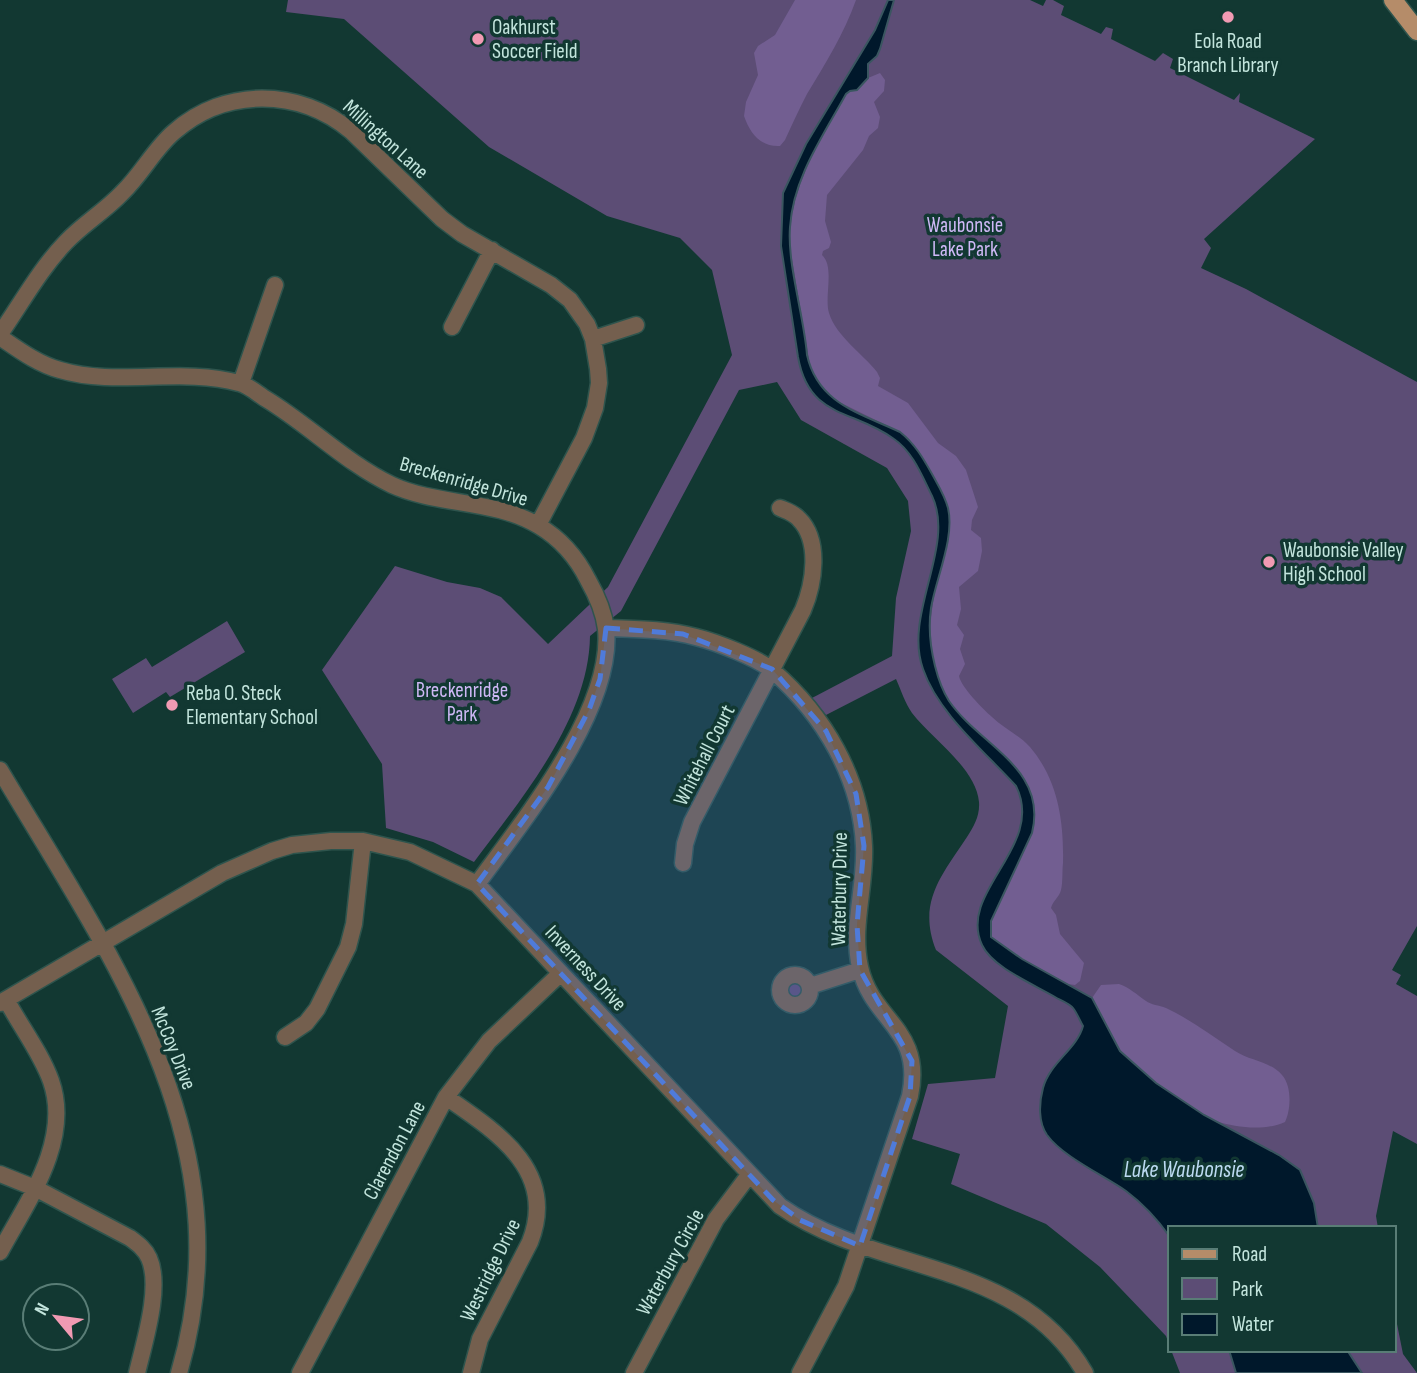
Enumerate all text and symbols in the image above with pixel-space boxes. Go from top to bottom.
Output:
marker: Eola Road Branch Library [1220,9,1236,25]
place label: Oakhurst Soccer Field [492,15,577,64]
place label: Eola Road Branch Library [1177,29,1279,78]
marker: Oakhurst Soccer Field [470,31,486,47]
street label: Millington Lane [338,94,434,184]
park label: Waubonsie Lake Park [927,213,1003,262]
street label: Breckenridge Drive [397,451,531,512]
place label: Waubonsie Valley High School [1283,538,1404,587]
marker: Waubonsie Valley High School [1261,554,1277,570]
park label: Breckenridge Park [416,678,508,727]
place label: Reba O. Steck Elementary School [186,681,318,730]
marker: Reba O. Steck Elementary School [164,697,180,713]
street label: Whitehall Court [668,701,740,810]
street label: Waterbury Drive [826,832,853,946]
street label: Inverness Drive [540,920,632,1016]
street label: McCoy Drive [146,1003,202,1093]
street label: Clarendon Lane [358,1097,431,1204]
water label: Lake Waubonsie [1124,1156,1244,1184]
street label: Waterbury Circle [631,1205,710,1320]
street label: Westridge Drive [455,1215,526,1326]
legend [1168,1226,1396,1352]
text: Road [1232,1242,1267,1267]
text: Park [1232,1277,1263,1302]
north arrow [21,1282,91,1352]
text: N [30,1299,55,1320]
text: Water [1232,1312,1274,1337]

